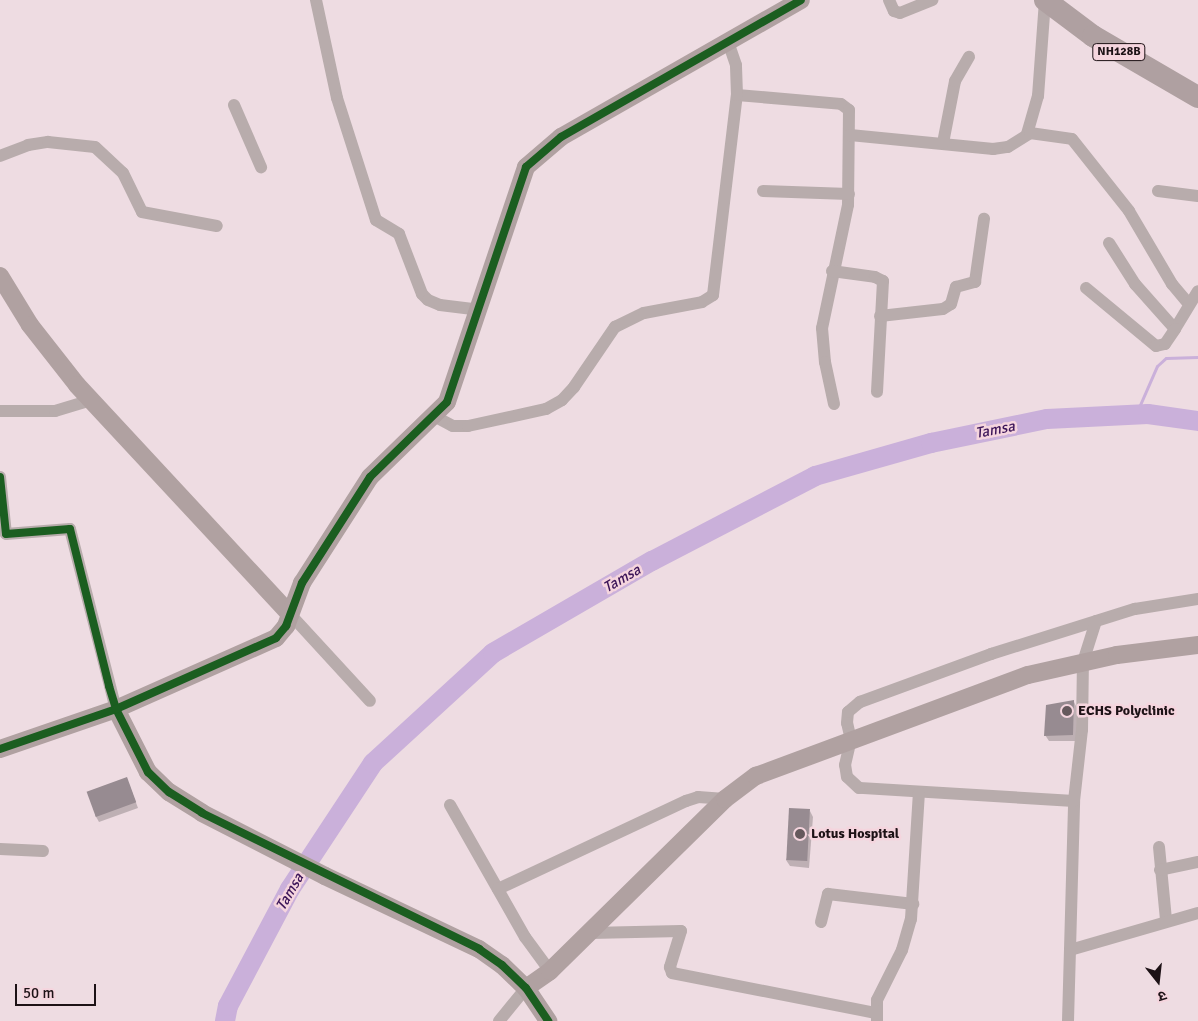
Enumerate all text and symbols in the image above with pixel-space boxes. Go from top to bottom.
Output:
road number: NH128B [1092,42,1146,62]
water label: Tamsa [974,417,1016,443]
water label: Tamsa [600,561,644,597]
place label: ECHS Polyclinic [1078,703,1175,719]
marker: ECHS Polyclinic [1060,704,1074,718]
place label: Lotus Hospital [811,826,899,842]
marker: Lotus Hospital [793,827,807,841]
water label: Tamsa [272,870,308,914]
north arrow [1133,956,1183,1006]
scale bar [18,974,99,1006]
text: 50 m [23,984,54,1002]
text: उ [1156,987,1169,1005]

